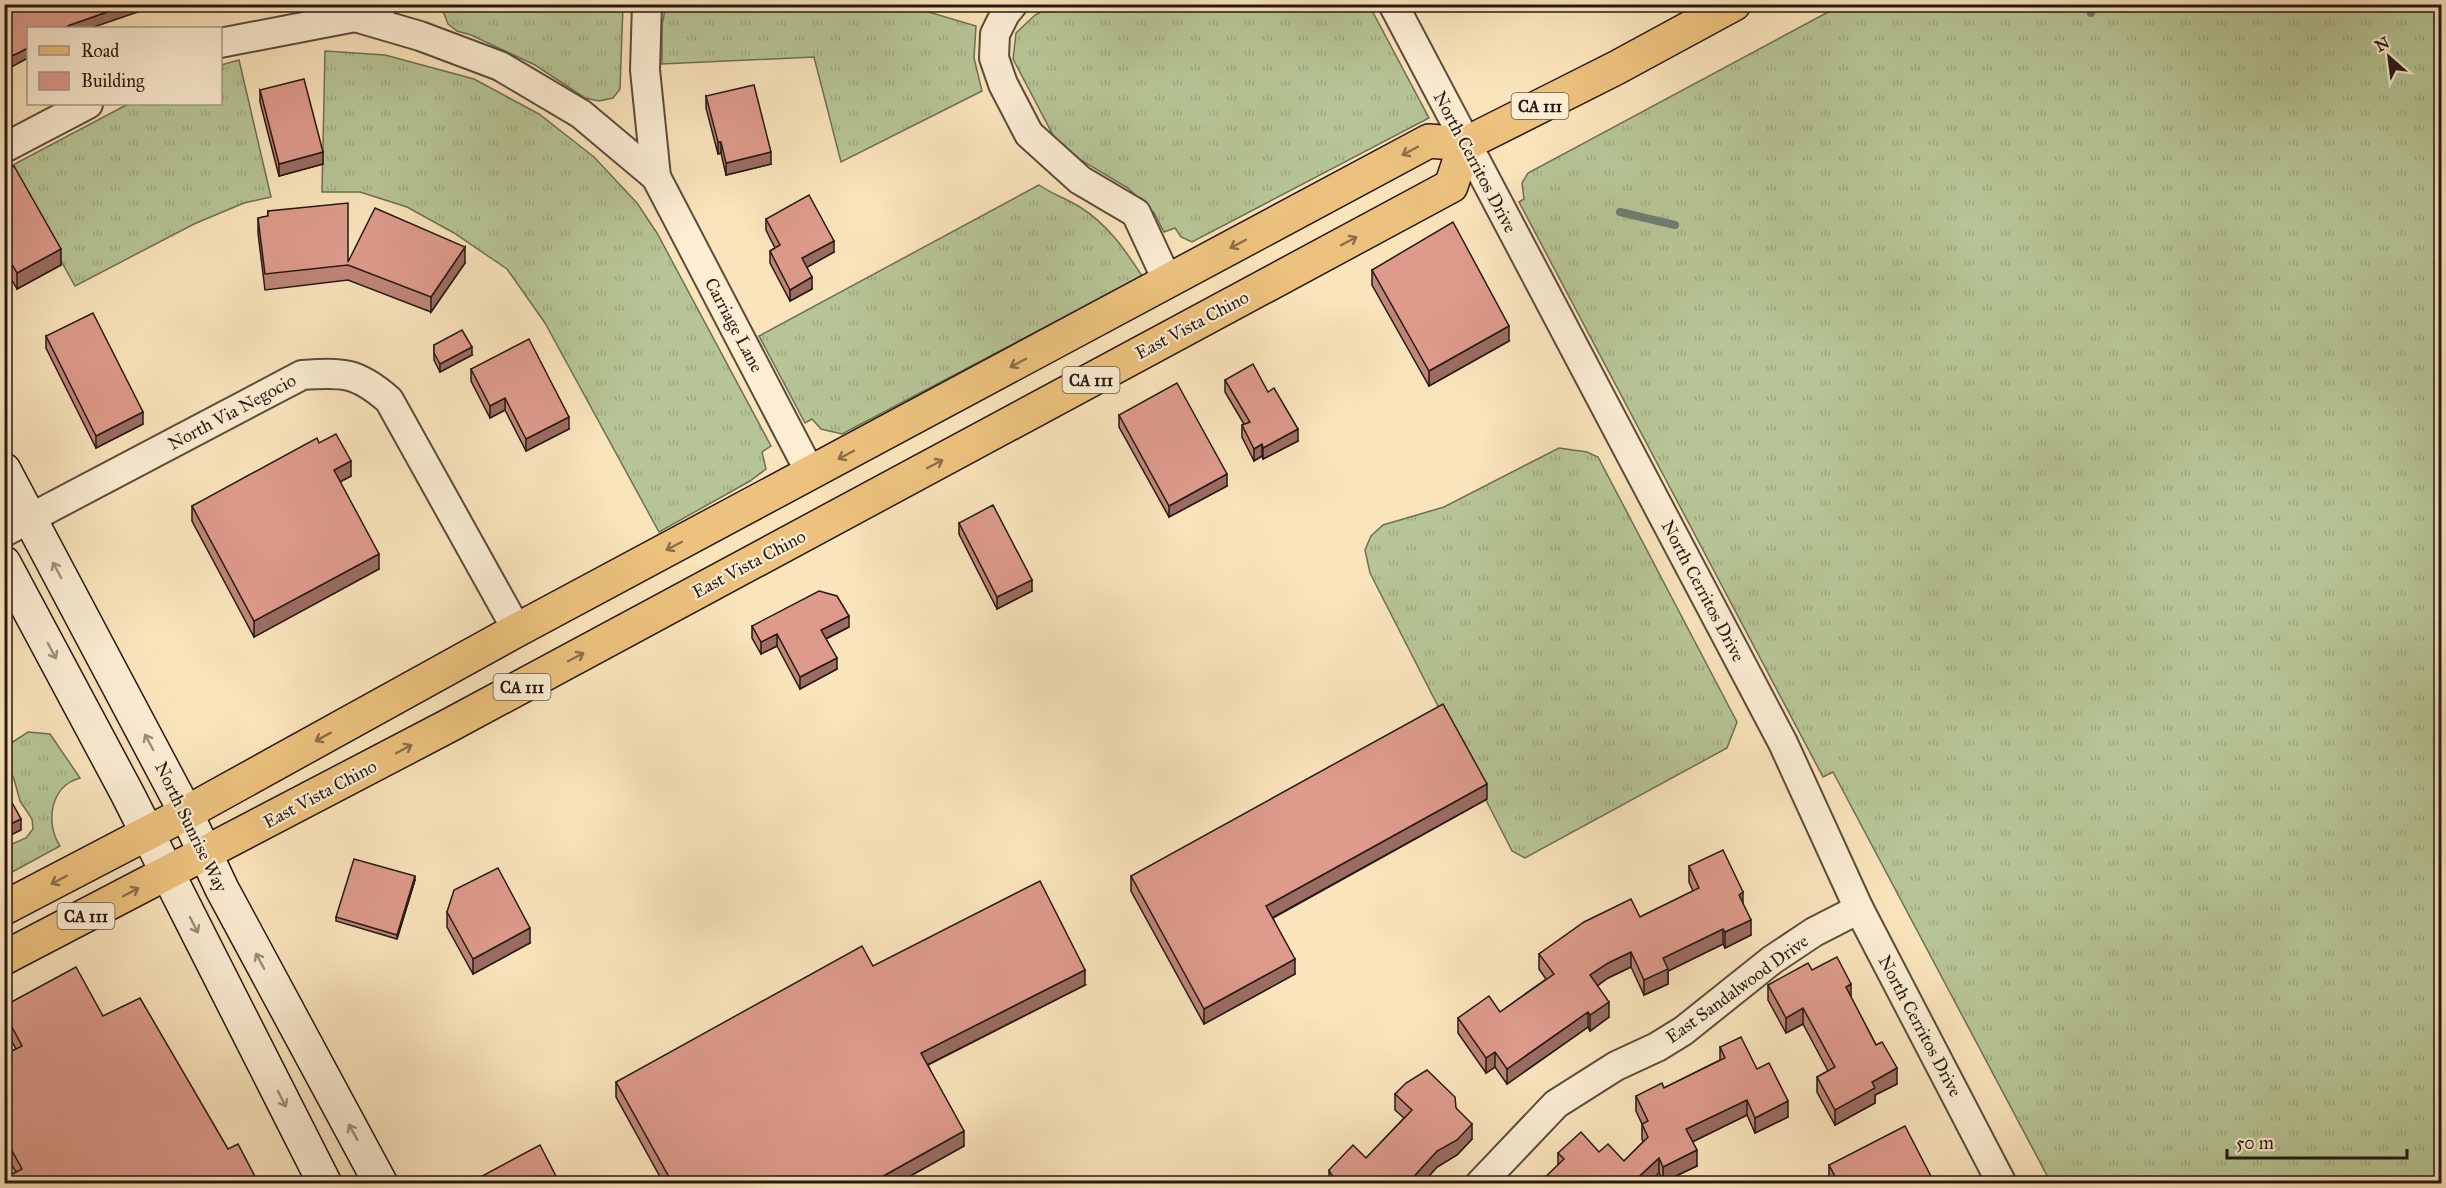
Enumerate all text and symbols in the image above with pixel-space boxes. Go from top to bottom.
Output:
legend [27,27,222,105]
north arrow [2359,27,2419,87]
text: N [2372,32,2393,56]
text: Road [81,40,119,62]
text: Building [81,70,145,93]
street label: North Cerritos Drive [1428,88,1522,236]
road number: CA 111 [1512,93,1568,119]
one-way arrow [1401,146,1419,157]
one-way arrow [1340,235,1358,246]
one-way arrow [1230,238,1247,250]
street label: Carriage Lane [699,274,768,376]
street label: East Vista Chino [1131,286,1253,364]
one-way arrow [1010,357,1027,369]
road number: CA 111 [1062,367,1120,393]
street label: North Via Negocio [164,369,300,456]
one-way arrow [838,449,855,461]
one-way arrow [926,458,944,469]
street label: North Cerritos Drive [1656,517,1750,665]
street label: East Vista Chino [688,525,810,603]
one-way arrow [665,541,683,552]
one-way arrow [51,562,63,579]
one-way arrow [47,642,58,660]
one-way arrow [567,651,585,662]
road number: CA 111 [494,674,550,700]
one-way arrow [315,732,333,743]
one-way arrow [143,734,154,752]
one-way arrow [395,743,413,754]
street label: East Vista Chino [259,755,381,833]
street label: North Sunrise Way [150,758,232,896]
one-way arrow [50,874,68,886]
one-way arrow [121,886,139,897]
road number: CA 111 [58,903,115,929]
one-way arrow [189,915,200,933]
street label: East Sandalwood Drive [1661,930,1813,1048]
one-way arrow [254,952,265,970]
street label: North Cerritos Drive [1873,952,1967,1100]
one-way arrow [277,1089,288,1107]
scale bar [2227,1122,2407,1160]
one-way arrow [347,1124,359,1141]
text: 50 m [2236,1132,2274,1154]

